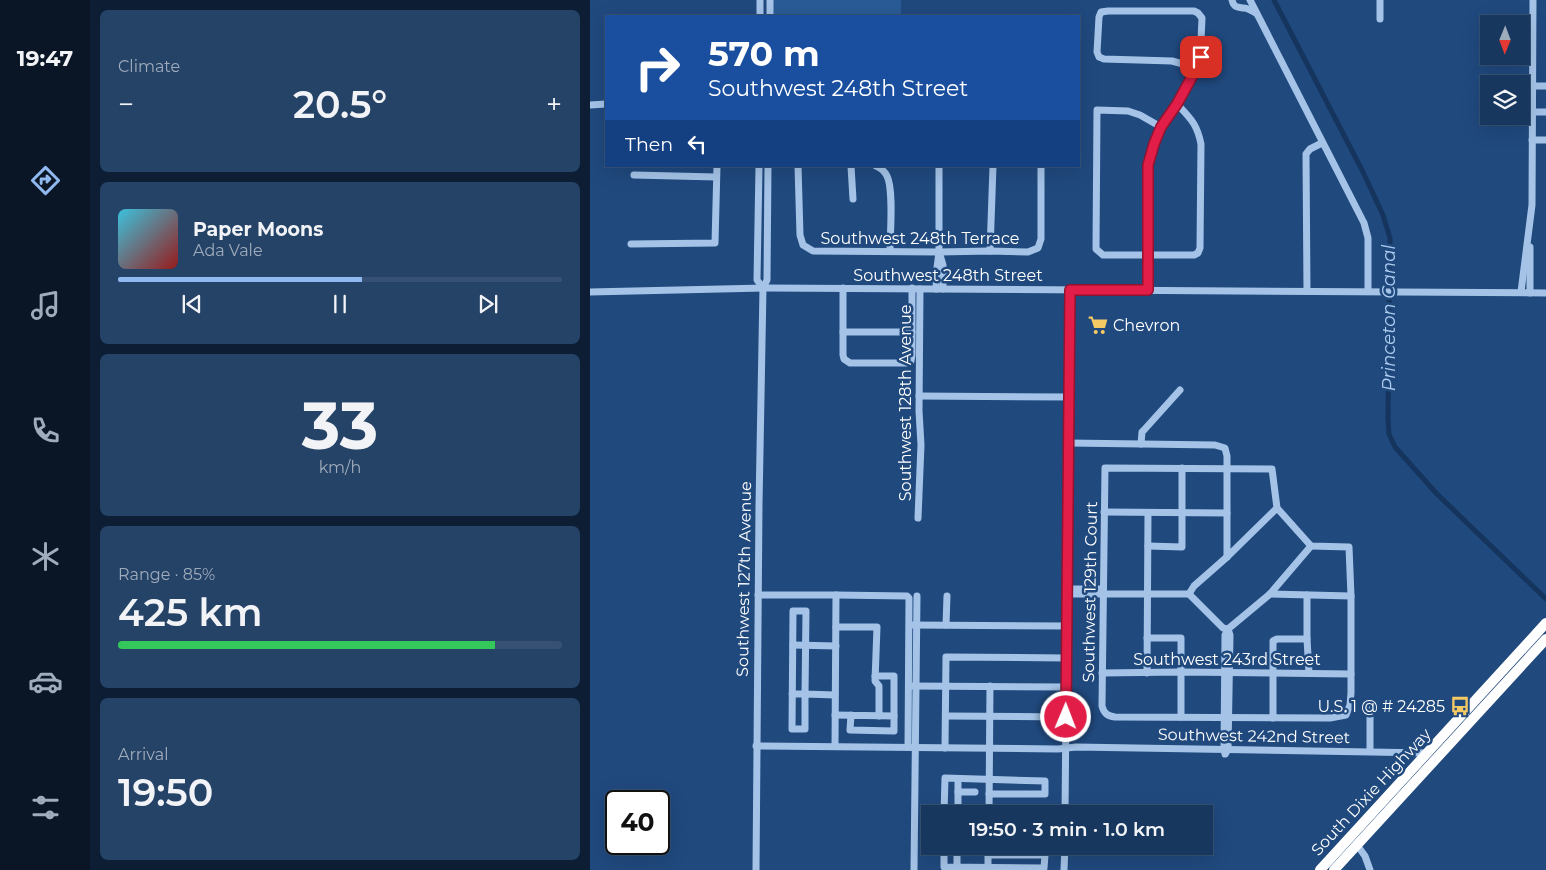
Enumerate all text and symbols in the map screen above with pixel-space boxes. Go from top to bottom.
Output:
north arrow [1480,15,1530,65]
map controls [1480,15,1530,125]
text: 570 m [708,32,820,75]
icon: right [625,35,690,100]
pin [1180,36,1222,78]
icon: arrive [1187,43,1215,71]
text: 19:47 [17,45,73,72]
text: Climate [118,57,180,76]
text: Southwest 248th Street [708,75,968,102]
button: layers [1480,75,1530,125]
text: 20.5° [293,81,387,128]
text: − [118,87,134,121]
text: + [546,87,562,121]
icon: left [683,130,711,158]
text: Then [625,133,673,156]
icon: directions [28,163,63,198]
text: Paper Moons [193,218,323,241]
street label: Southwest 248th Terrace [821,229,1019,248]
text: Ada Vale [193,241,263,260]
water label: Princeton Canal [1378,245,1400,391]
street label: Southwest 248th Street [853,266,1043,285]
icon: music [28,288,63,323]
icon: previous [178,290,206,318]
icon: pause [326,290,354,318]
icon: next [474,290,502,318]
street label: Southwest 128th Avenue [896,305,915,501]
supermarket icon: Chevron [1087,314,1109,336]
place label: Chevron [1113,316,1180,335]
text: 33 [302,386,378,465]
icon: phone [28,413,63,448]
text: km/h [319,458,361,477]
street label: Southwest 127th Avenue [733,481,755,677]
street label: Southwest 129th Court [1079,501,1101,683]
icon: climate [28,539,63,574]
text: Range · 85% [118,565,215,584]
text: 425 km [118,589,263,636]
street label: Southwest 243rd Street [1133,650,1321,669]
icon: car [28,664,63,699]
position arrow [1039,690,1091,742]
bus stop icon: U.S. 1 @ # 24285 [1449,695,1471,717]
place label: U.S. 1 @ # 24285 [1318,697,1445,716]
street label: South Dixie Highway [1307,724,1435,859]
street label: Southwest 242nd Street [1158,725,1351,747]
text: Arrival [118,745,168,764]
text: 19:50 [118,769,213,816]
icon: filters [28,790,63,825]
speed limit sign: 40 [605,790,670,855]
text: 19:50 · 3 min · 1.0 km [969,818,1165,841]

